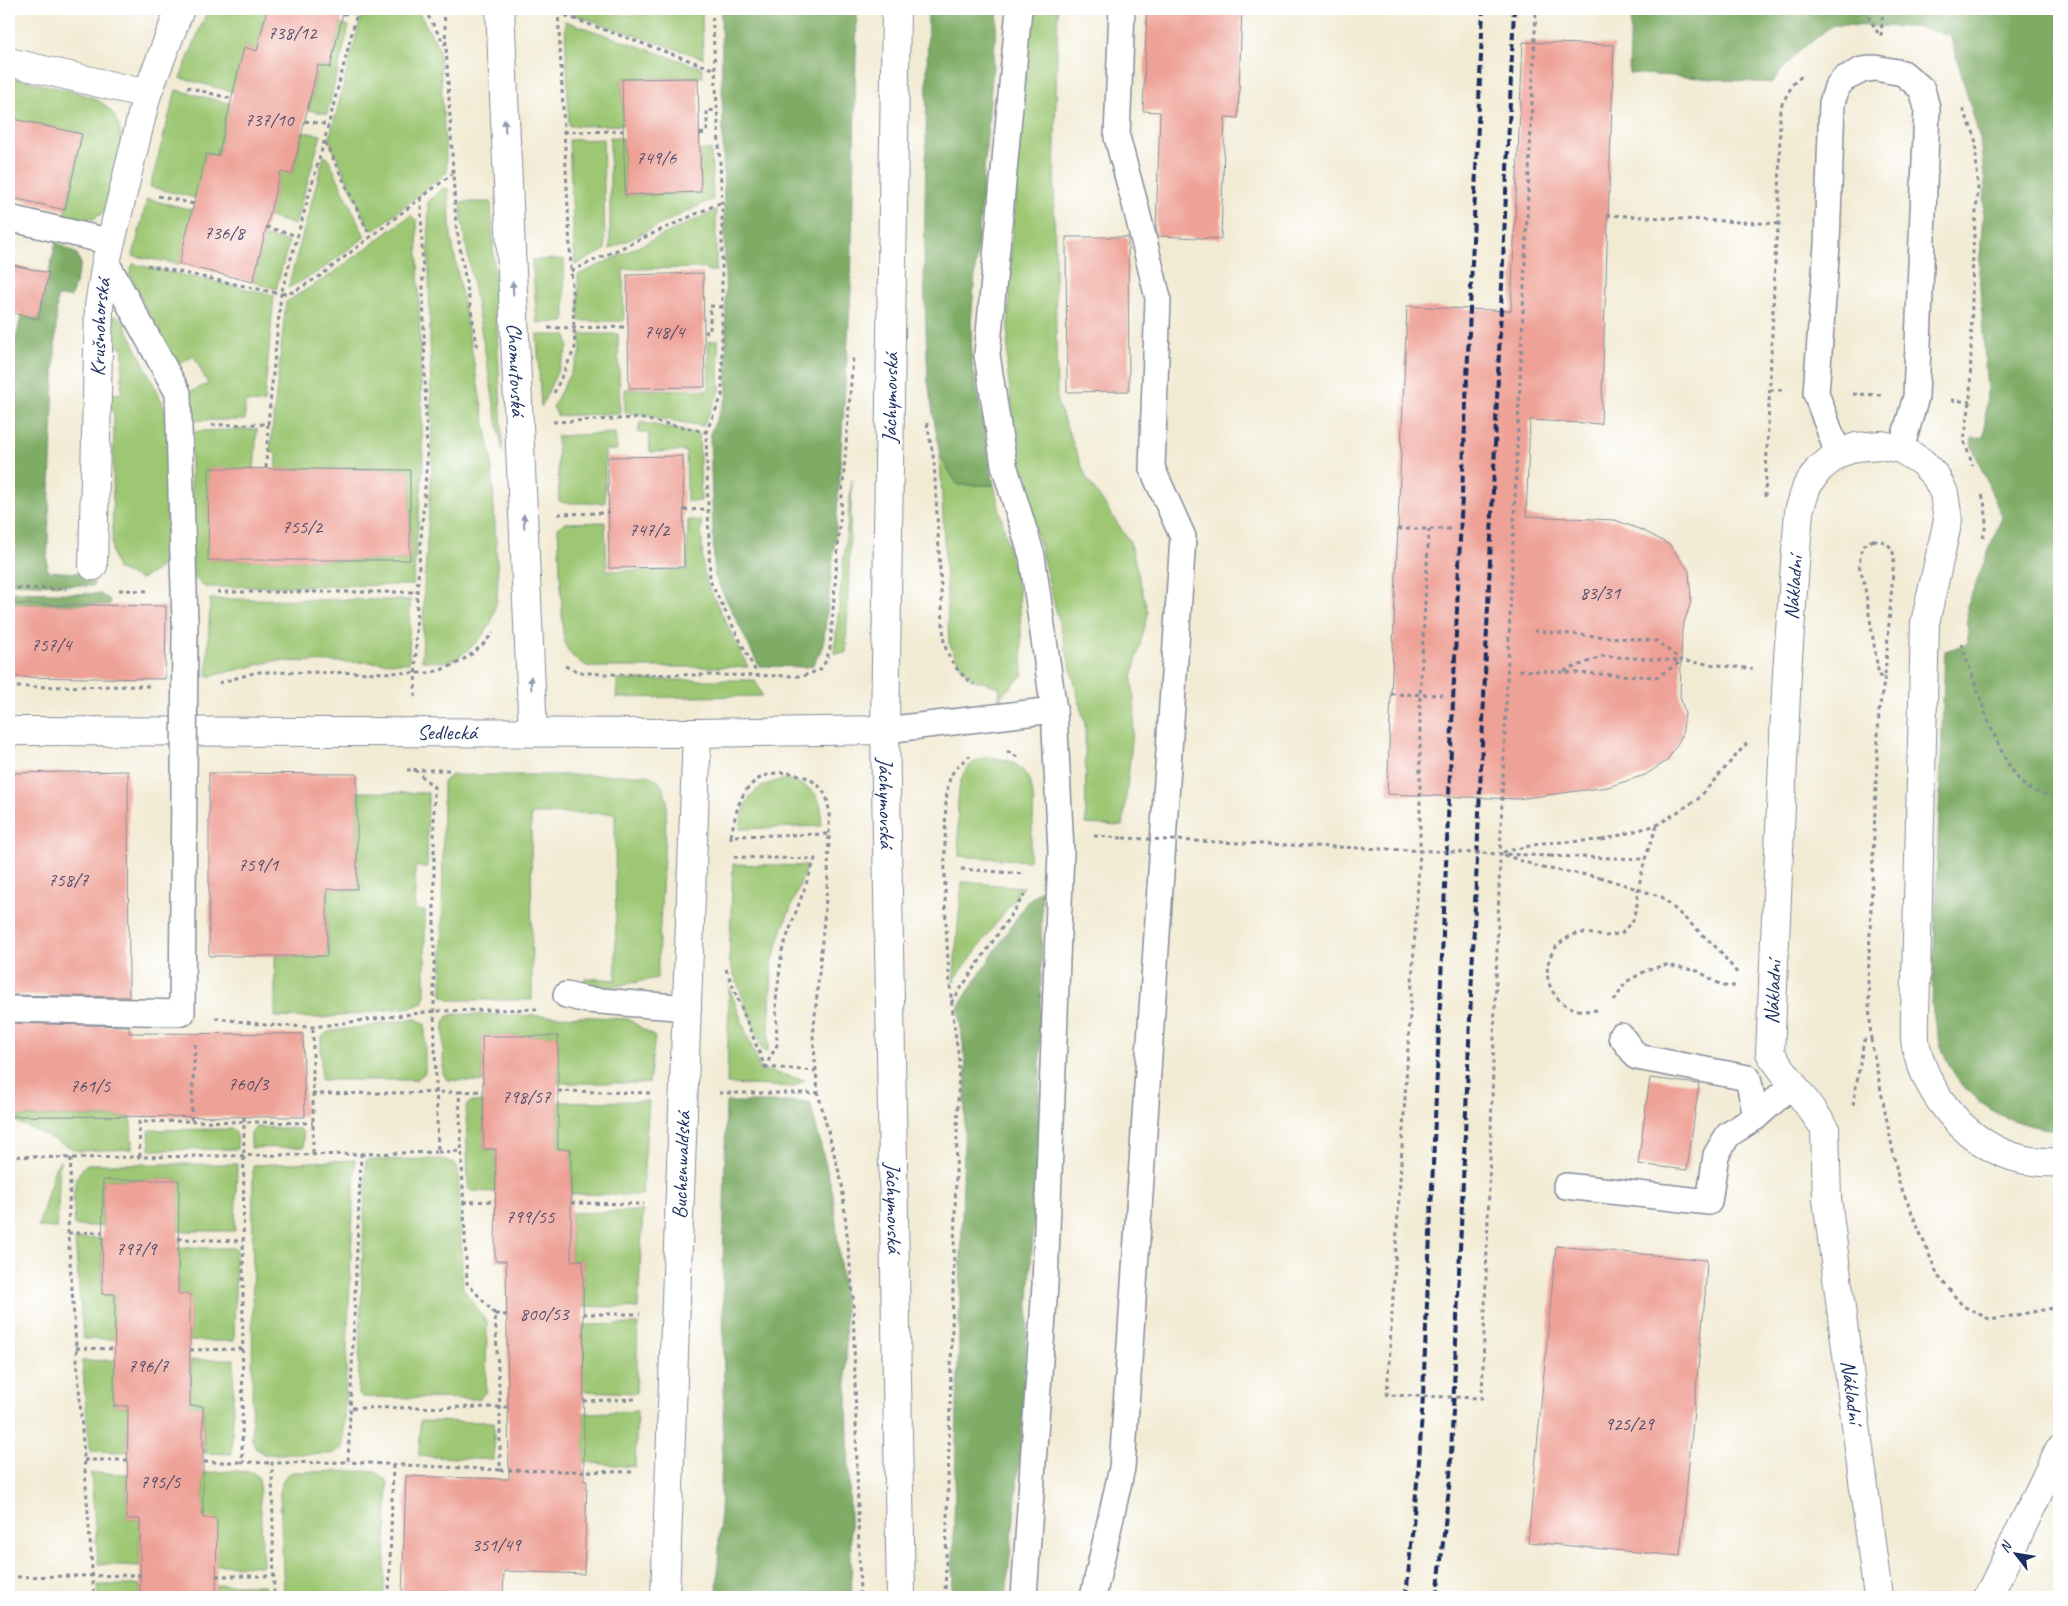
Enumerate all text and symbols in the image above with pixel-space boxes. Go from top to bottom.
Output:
house number: 738/12 [267,21,318,45]
house number: 737/10 [244,108,295,132]
one-way arrow [501,118,509,134]
house number: 749/6 [636,146,678,170]
house number: 736/8 [204,221,247,245]
street label: Krušnohorská [84,274,117,377]
one-way arrow [509,280,517,296]
house number: 748/4 [644,320,687,344]
street label: Chomutovská [501,323,532,419]
street label: Jáchymovská [876,351,904,444]
one-way arrow [519,512,527,528]
house number: 755/2 [282,515,324,539]
house number: 747/2 [629,518,671,542]
street label: Nákladní [1778,551,1809,621]
house number: 83/31 [1580,581,1622,605]
house number: 757/4 [31,633,74,657]
one-way arrow [527,675,535,691]
street label: Sedlecká [417,719,479,745]
street label: Jáchymovská [872,756,900,850]
house number: 759/1 [238,853,280,877]
house number: 758/7 [48,868,90,892]
street label: Nákladní [1758,956,1787,1025]
house number: 760/3 [228,1072,270,1096]
house number: 761/5 [70,1074,112,1098]
house number: 798/57 [501,1085,552,1109]
street label: Buchenwaldská [666,1109,696,1219]
street label: Jáchymovská [880,1161,908,1255]
house number: 799/55 [505,1205,556,1229]
house number: 797/9 [116,1237,158,1261]
house number: 800/53 [519,1302,570,1326]
house number: 796/7 [128,1354,170,1378]
street label: Nákladní [1835,1359,1869,1429]
house number: 925/29 [1604,1412,1655,1436]
house number: 795/5 [140,1470,182,1494]
north arrow [1990,1528,2040,1578]
house number: 351/49 [471,1533,522,1557]
text: N [1996,1537,2016,1556]

